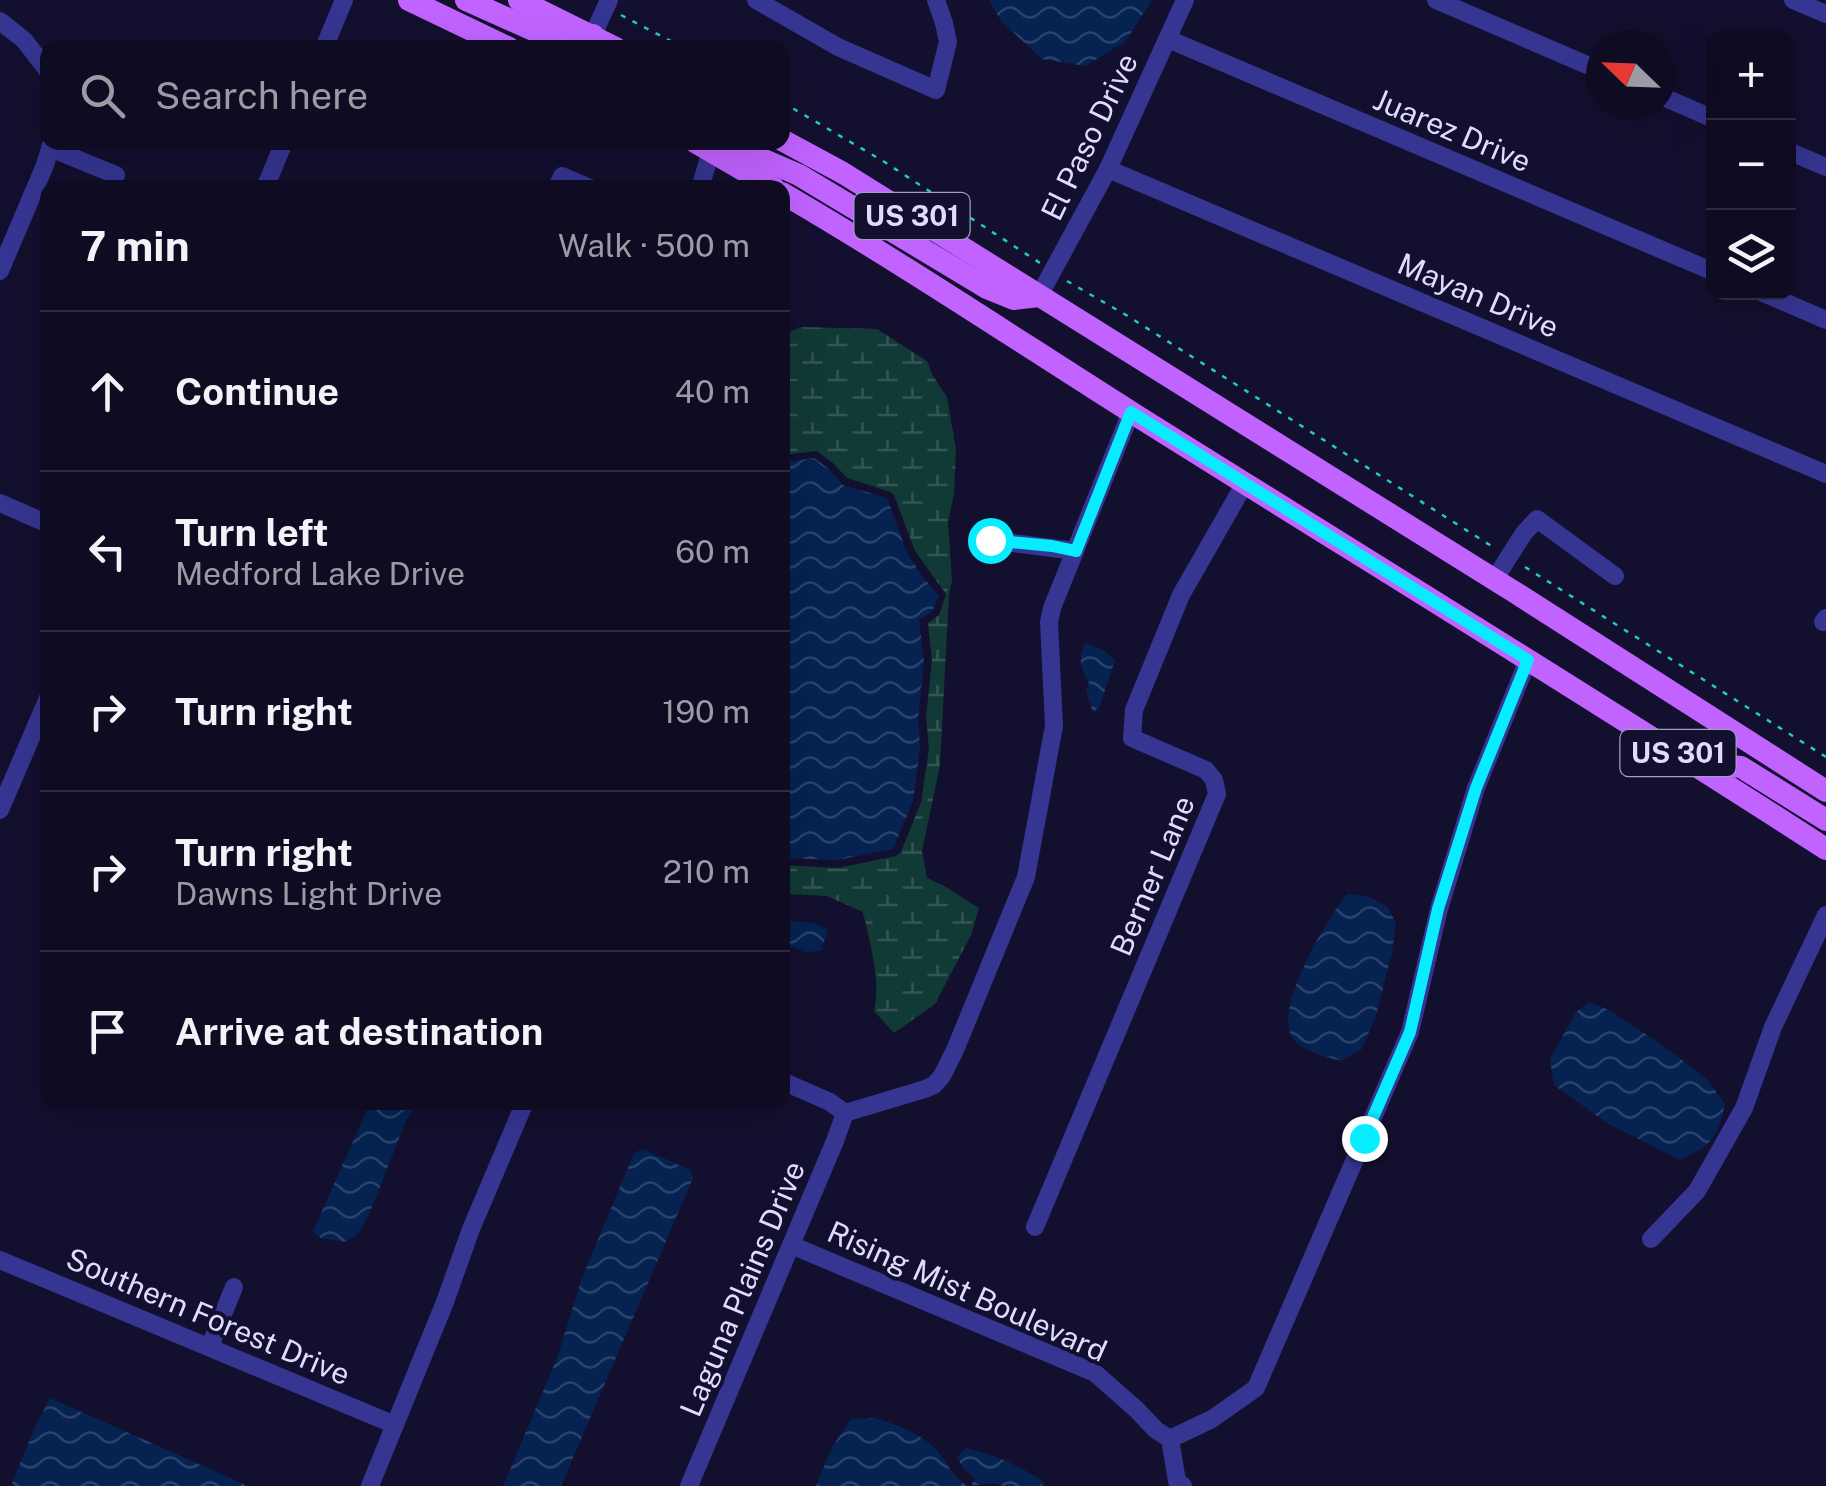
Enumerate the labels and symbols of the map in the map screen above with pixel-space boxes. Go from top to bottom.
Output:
north arrow [1586,30,1676,120]
street label: El Paso Drive [1033,47,1145,226]
street label: Juarez Drive [1368,81,1536,179]
road number: US 301 [854,193,970,239]
street label: Mayan Drive [1393,245,1564,345]
route start [968,518,1014,564]
road number: US 301 [1620,730,1736,776]
street label: Berner Lane [1102,790,1202,961]
route end [1342,1116,1388,1162]
street label: Laguna Plains Drive [672,1155,812,1422]
street label: Rising Mist Boulevard [822,1213,1113,1369]
street label: Southern Forest Drive [61,1240,356,1392]

